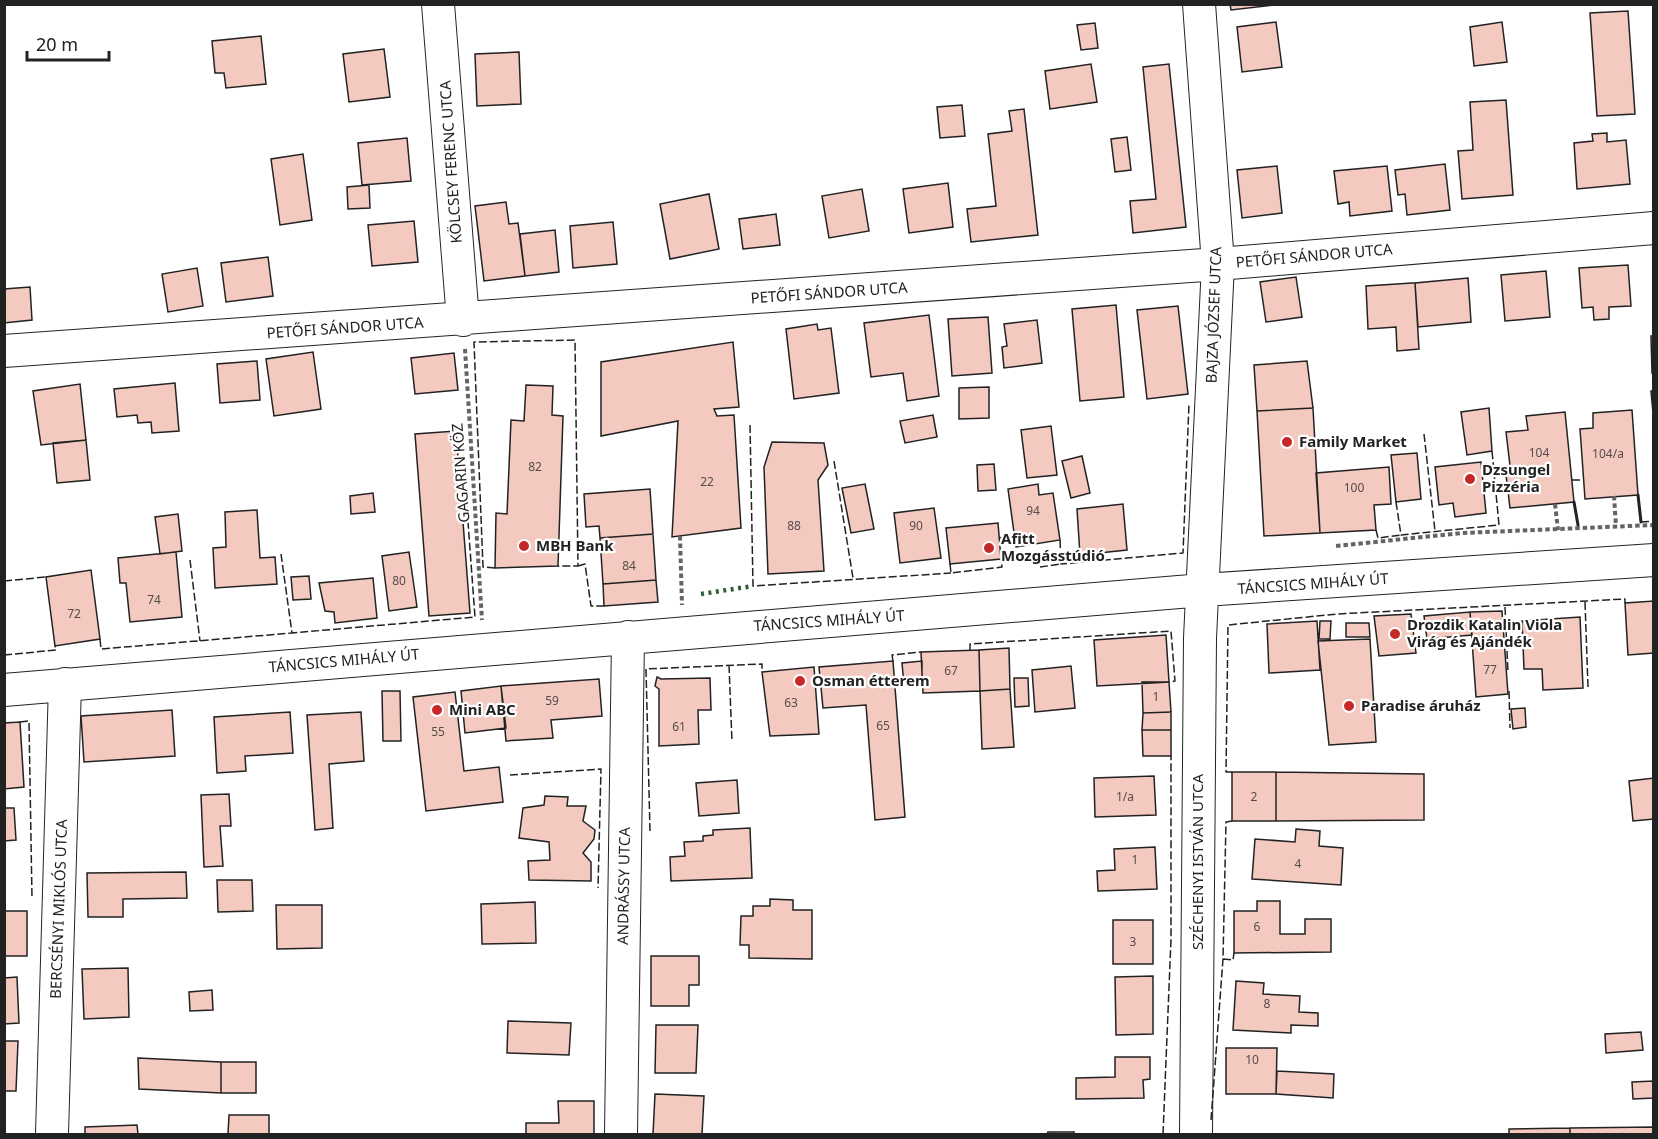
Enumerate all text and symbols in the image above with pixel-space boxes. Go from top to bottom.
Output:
scale bar [27,24,110,62]
text: 20 m [36,32,78,56]
street label: KÖLCSEY FERENC UTCA [434,79,466,244]
street label: PETŐFI SÁNDOR UTCA [1235,238,1393,272]
street label: BAJZA JÓZSEF UTCA [1201,246,1225,384]
street label: PETŐFI SÁNDOR UTCA [750,277,908,307]
street label: PETŐFI SÁNDOR UTCA [266,312,424,342]
street label: GAGARIN KÖZ [447,423,473,523]
place label: Family Market [1299,431,1407,451]
marker: Family Market [1280,435,1294,449]
house number: 104 [1529,444,1549,461]
house number: 104/a [1592,445,1624,462]
house number: 82 [528,458,542,475]
place label: Dzsungel Pizzéria [1482,459,1550,496]
marker: Dzsungel Pizzéria [1463,472,1477,486]
house number: 22 [700,473,714,490]
house number: 100 [1344,479,1364,496]
house number: 94 [1026,502,1040,519]
house number: 88 [787,517,801,534]
house number: 90 [909,517,923,534]
place label: Afitt Mozgásstúdió [1001,528,1105,565]
place label: MBH Bank [536,535,614,555]
marker: MBH Bank [517,539,531,553]
marker: Afitt Mozgásstúdió [982,541,996,555]
house number: 84 [622,557,636,574]
street label: TÁNCSICS MIHÁLY ÚT [1237,568,1390,598]
house number: 80 [392,572,406,589]
house number: 74 [147,591,161,608]
house number: 72 [67,605,81,622]
street label: TÁNCSICS MIHÁLY ÚT [753,605,906,635]
place label: Drozdik Katalin Viola Virág és Ajándék [1407,614,1562,651]
marker: Drozdik Katalin Viola Virág és Ajándék [1388,627,1402,641]
street label: TÁNCSICS MIHÁLY ÚT [268,643,421,677]
house number: 77 [1483,661,1497,678]
house number: 67 [944,662,958,679]
place label: Osman étterem [812,670,930,690]
marker: Osman étterem [793,674,807,688]
house number: 1 [1153,688,1159,705]
house number: 59 [545,692,559,709]
house number: 63 [784,694,798,711]
place label: Paradise áruház [1361,695,1481,715]
place label: Mini ABC [449,699,516,719]
marker: Paradise áruház [1342,699,1356,713]
marker: Mini ABC [430,703,444,717]
house number: 65 [876,717,890,734]
house number: 61 [672,718,686,735]
house number: 55 [431,723,445,740]
street label: SZÉCHENYI ISTVÁN UTCA [1187,774,1207,950]
house number: 1/a [1116,788,1134,805]
house number: 2 [1251,788,1258,805]
street label: BERCSÉNYI MIKLÓS UTCA [45,818,71,999]
street label: ANDRÁSSY UTCA [612,827,634,945]
house number: 1 [1132,851,1138,868]
house number: 4 [1295,855,1302,872]
house number: 6 [1254,918,1261,935]
house number: 3 [1130,933,1137,950]
house number: 8 [1264,995,1271,1012]
house number: 10 [1245,1051,1259,1068]

